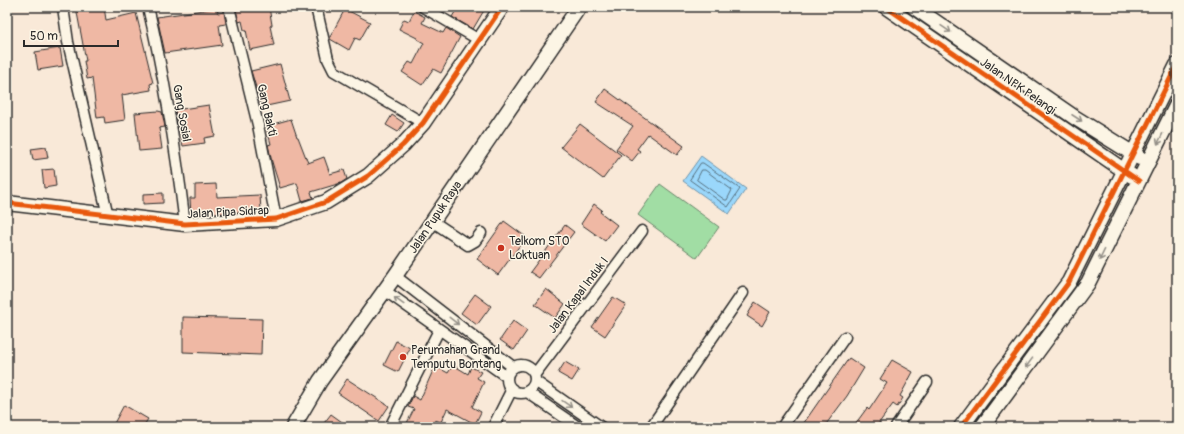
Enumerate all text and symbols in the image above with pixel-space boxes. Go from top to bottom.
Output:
scale bar [24,22,118,48]
one-way arrow [940,25,951,33]
text: 50 m [30,29,58,44]
street label: Jalan NPK Pelangi [977,55,1058,118]
street label: Gang Sosial [169,83,194,143]
street label: Gang Bakti [253,83,280,138]
one-way arrow [1071,114,1082,123]
one-way arrow [1156,132,1163,144]
street label: Jalan Pupuk Raya [406,178,465,256]
street label: Jalan Pipa Sidrap [187,203,270,222]
place label: Telkom STO Loktuan [509,234,570,263]
marker: Telkom STO Loktuan [496,243,506,253]
one-way arrow [1098,249,1105,261]
street label: Jalan Kapal Induk I [545,254,612,336]
one-way arrow [394,297,405,305]
one-way arrow [449,317,460,326]
place label: Perumahan Grand Temputu Bontang [411,343,501,372]
marker: Perumahan Grand Temputu Bontang [398,352,408,362]
one-way arrow [1025,357,1034,368]
one-way arrow [562,400,573,408]

